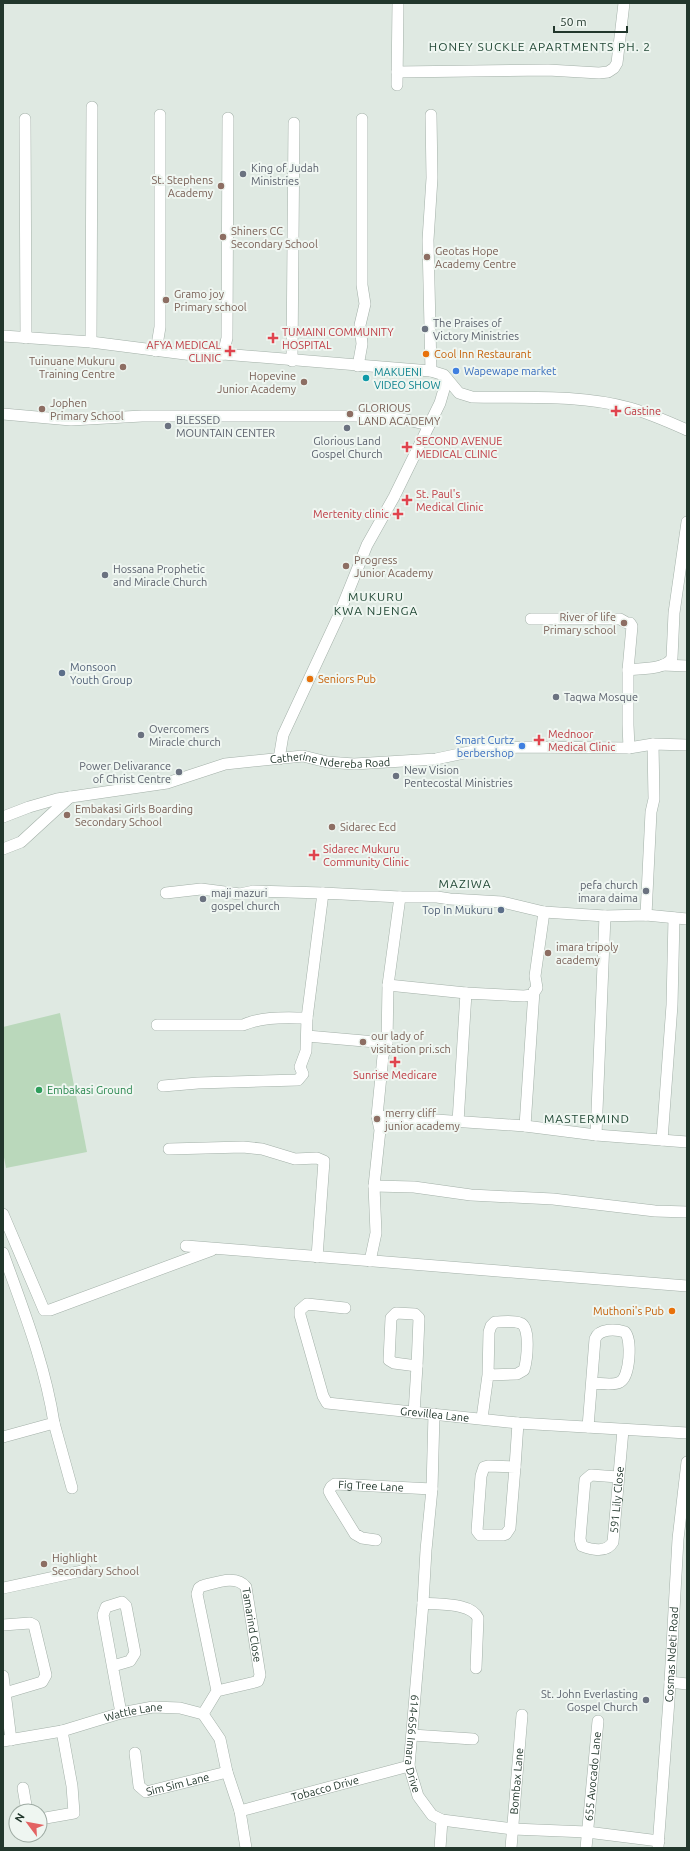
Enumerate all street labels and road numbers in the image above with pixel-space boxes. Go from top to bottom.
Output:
street label: Catherine Ndereba Road [269,750,391,770]
street label: Grevillea Lane [400,1405,470,1424]
street label: 591 Lily Close [608,1466,626,1534]
street label: Fig Tree Lane [338,1478,404,1494]
street label: Tamarind Close [240,1587,264,1663]
street label: Cosmas Ndeti Road [663,1606,680,1703]
street label: 614-656 Imara Drive [403,1694,423,1794]
street label: Wattle Lane [103,1701,163,1724]
street label: 655 Avocado Lane [583,1731,603,1822]
street label: Bombax Lane [508,1747,525,1815]
street label: Sim Sim Lane [145,1771,210,1798]
street label: Tobacco Drive [290,1774,360,1803]

